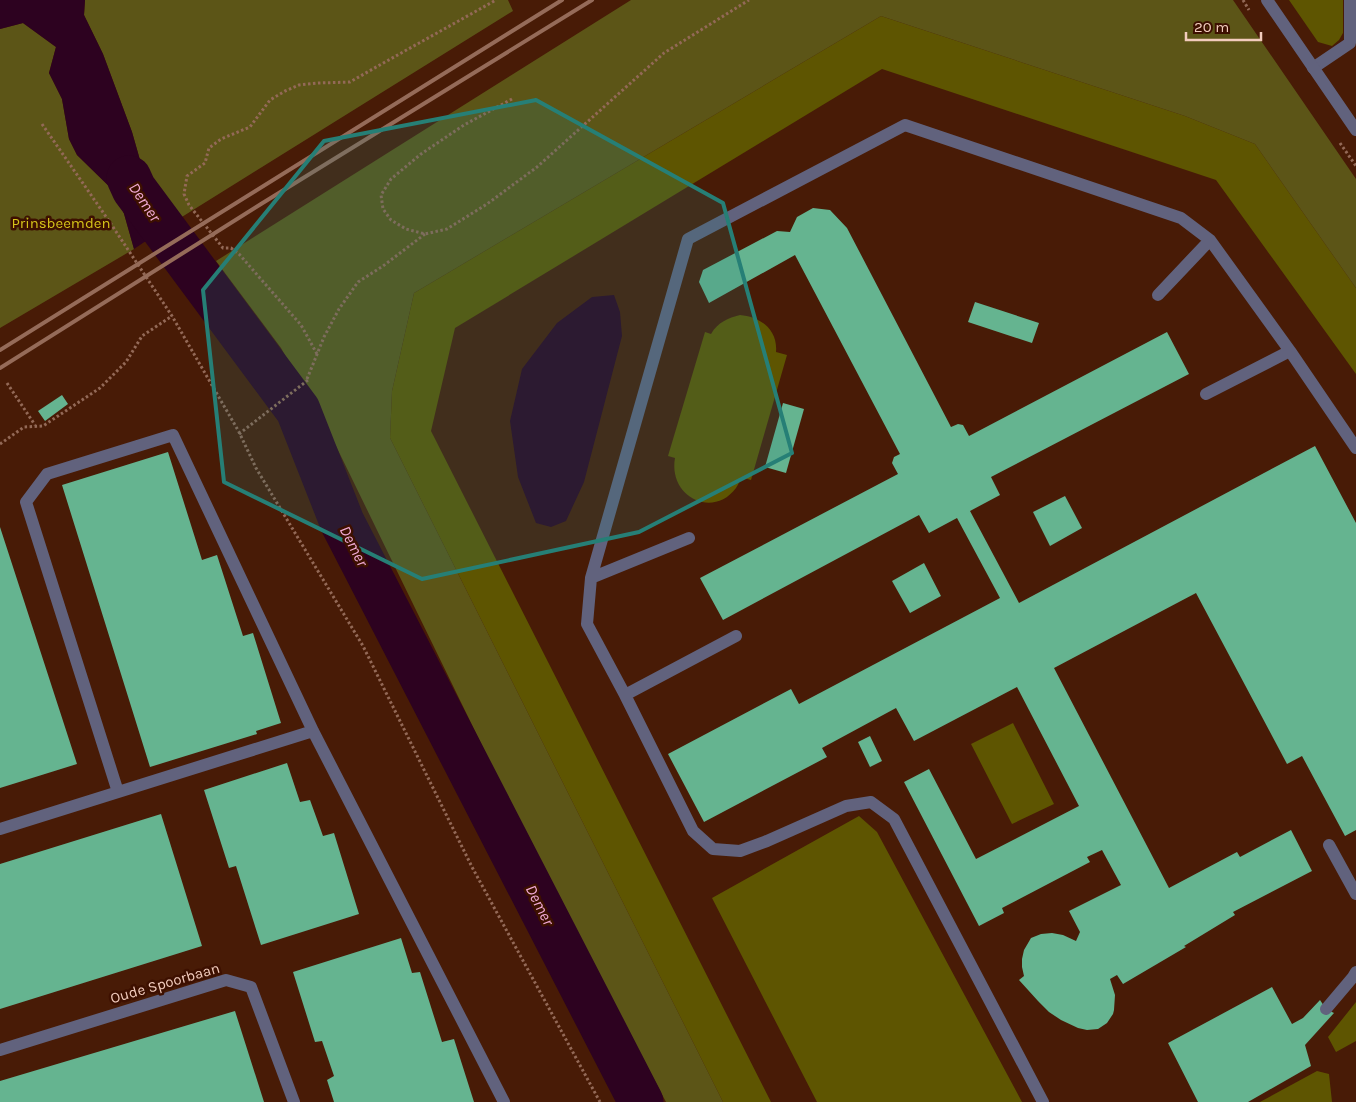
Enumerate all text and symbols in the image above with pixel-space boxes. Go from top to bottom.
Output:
scale bar [1186,10,1261,42]
text: 20 m [1194,18,1229,36]
water label: Demer [125,179,165,226]
park label: Prinsbeemden [11,214,111,232]
water label: Demer [336,522,373,570]
water label: Demer [522,881,559,929]
street label: Oude Spoorbaan [108,959,222,1007]

